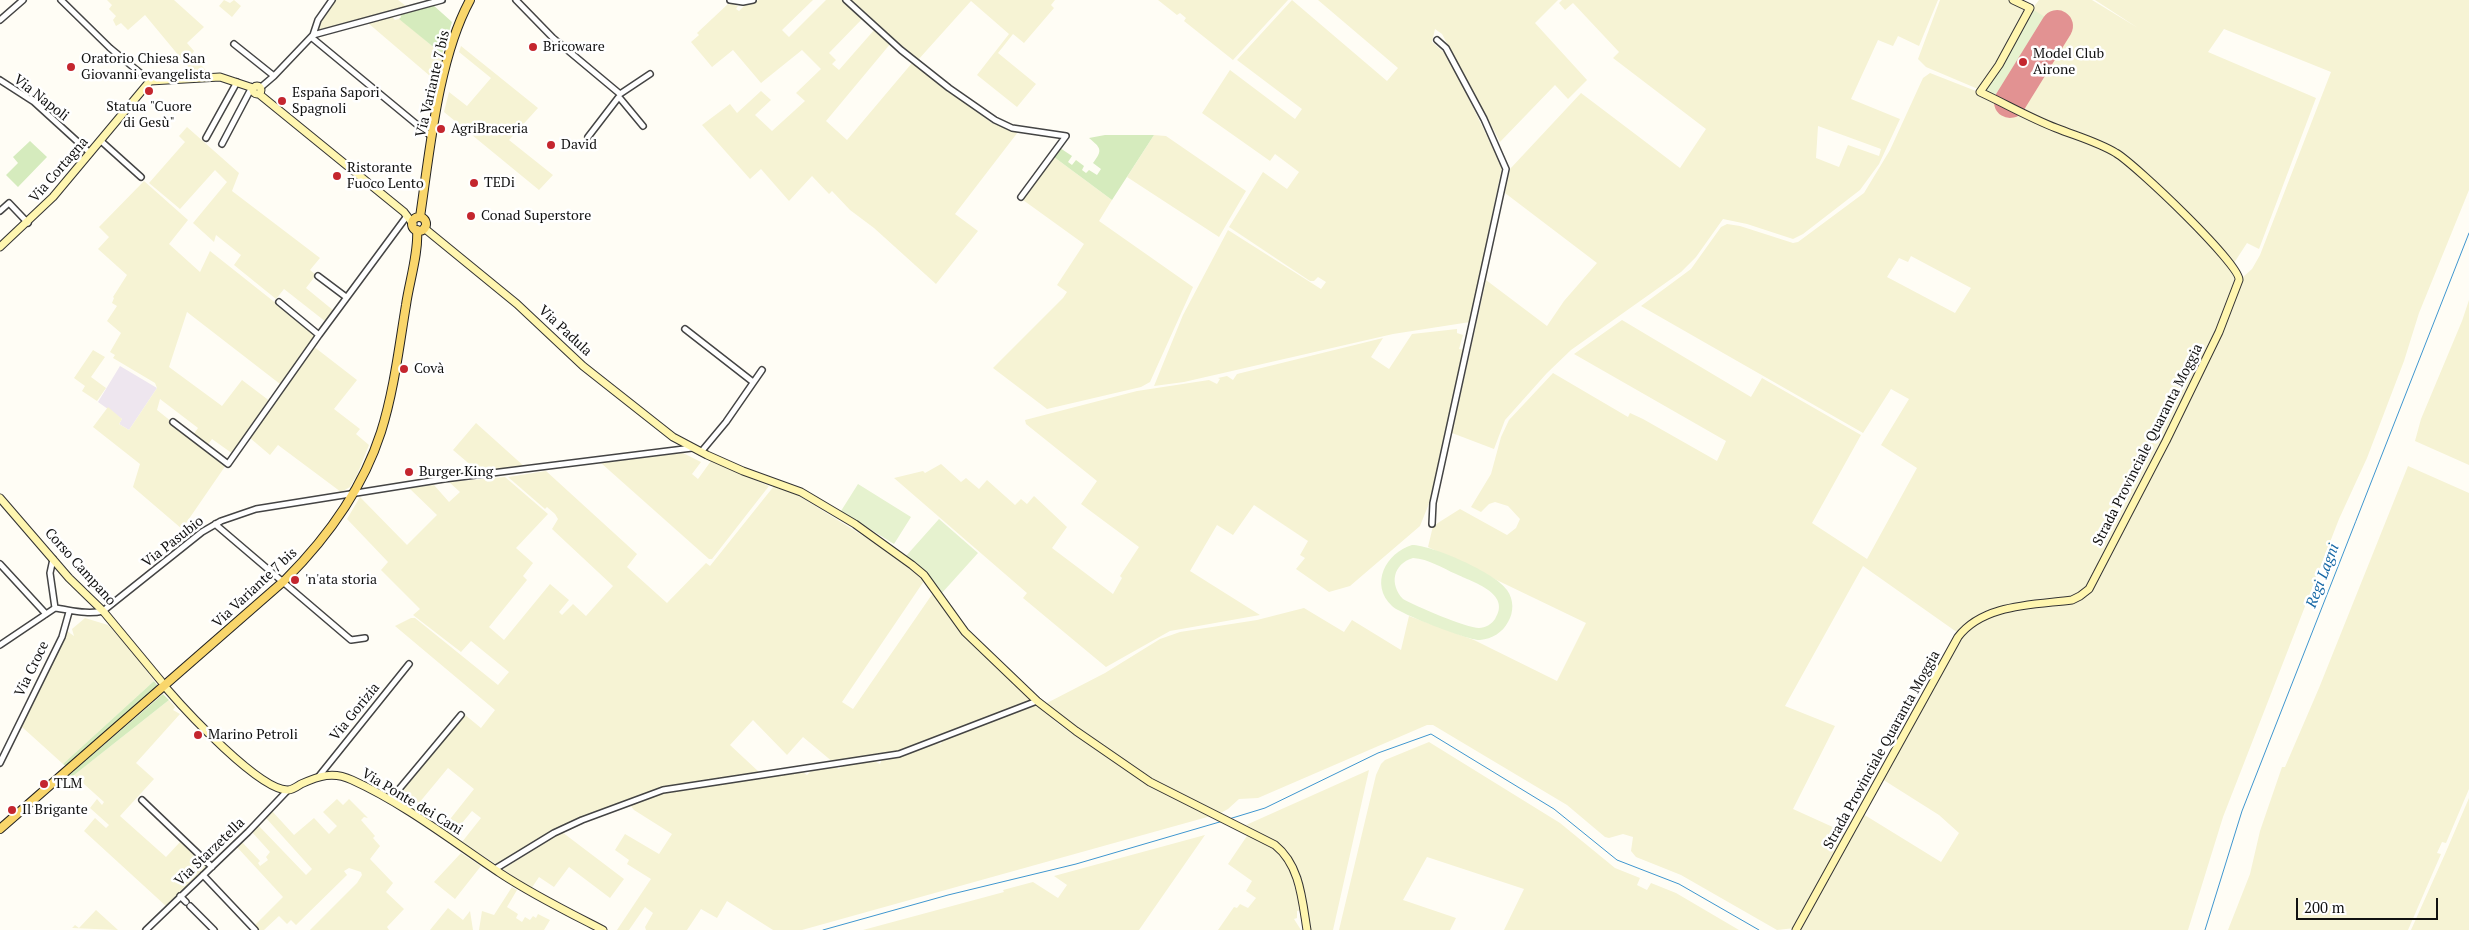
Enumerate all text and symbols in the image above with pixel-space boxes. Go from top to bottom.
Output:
street label: Via Variante 7 bis [413,29,453,139]
place label: Bricoware [543,39,605,55]
marker: Bricoware [527,41,539,53]
place label: Model Club Airone [2033,46,2104,78]
place label: Oratorio Chiesa San Giovanni evangelista [81,51,211,84]
marker: Model Club Airone [2017,56,2029,68]
marker: Oratorio Chiesa San Giovanni evangelista [65,61,77,73]
street label: Via Napoli [10,71,72,125]
marker: Statua "Cuore di Gesù" [143,85,155,97]
place label: España Sapori Spagnoli [292,85,380,118]
marker: España Sapori Spagnoli [276,95,288,107]
place label: Statua "Cuore di Gesù" [106,99,192,132]
place label: AgriBraceria [451,121,528,137]
marker: AgriBraceria [435,123,447,135]
street label: Via Cortagna [26,134,92,206]
place label: David [561,137,597,153]
marker: David [545,139,557,151]
place label: Ristorante Fuoco Lento [347,160,424,192]
marker: Ristorante Fuoco Lento [331,170,343,182]
place label: TEDi [484,175,515,191]
marker: TEDi [468,177,480,189]
place label: Conad Superstore [481,208,591,224]
marker: Conad Superstore [465,210,477,222]
street label: Via Padula [535,302,595,360]
street label: Strada Provinciale Quaranta Moggia [2090,341,2206,549]
place label: Covà [414,361,444,377]
marker: Covà [398,363,410,375]
place label: Burger King [419,464,493,480]
marker: Burger King [403,466,415,478]
street label: Via Pasubio [139,513,207,571]
street label: Corso Campano [41,525,119,609]
water label: Regi Lagni [2303,541,2343,611]
street label: Via Variante 7 bis [209,545,301,631]
place label: 'n'ata storia [305,572,377,588]
marker: 'n'ata storia [289,574,301,586]
street label: Via Croce [11,638,53,700]
street label: Strada Provinciale Quaranta Moggia [1820,648,1944,852]
street label: Via Gorizia [327,680,383,744]
place label: Marino Petroli [208,727,298,743]
marker: Marino Petroli [192,729,204,741]
street label: Via Ponte dei Cani [358,765,466,839]
place label: TLM [54,776,82,792]
marker: TLM [38,778,50,790]
place label: Il Brigante [22,802,88,818]
marker: Il Brigante [6,804,18,816]
street label: Via Starzetella [171,814,249,890]
scale bar [2299,888,2442,920]
text: 200 m [2304,897,2345,917]

